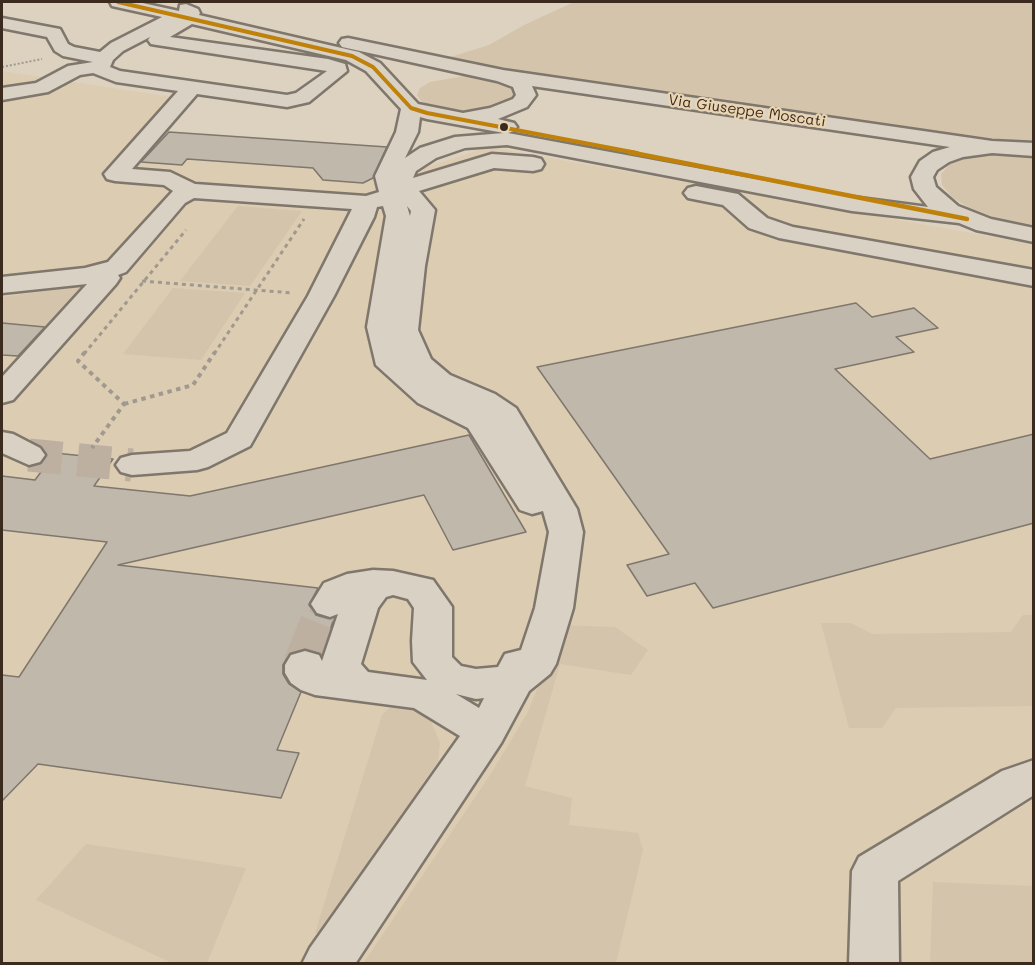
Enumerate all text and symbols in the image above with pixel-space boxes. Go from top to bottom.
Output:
street label: Via Giuseppe Moscati [667,91,827,131]
unlabelled marker [498,121,510,133]

